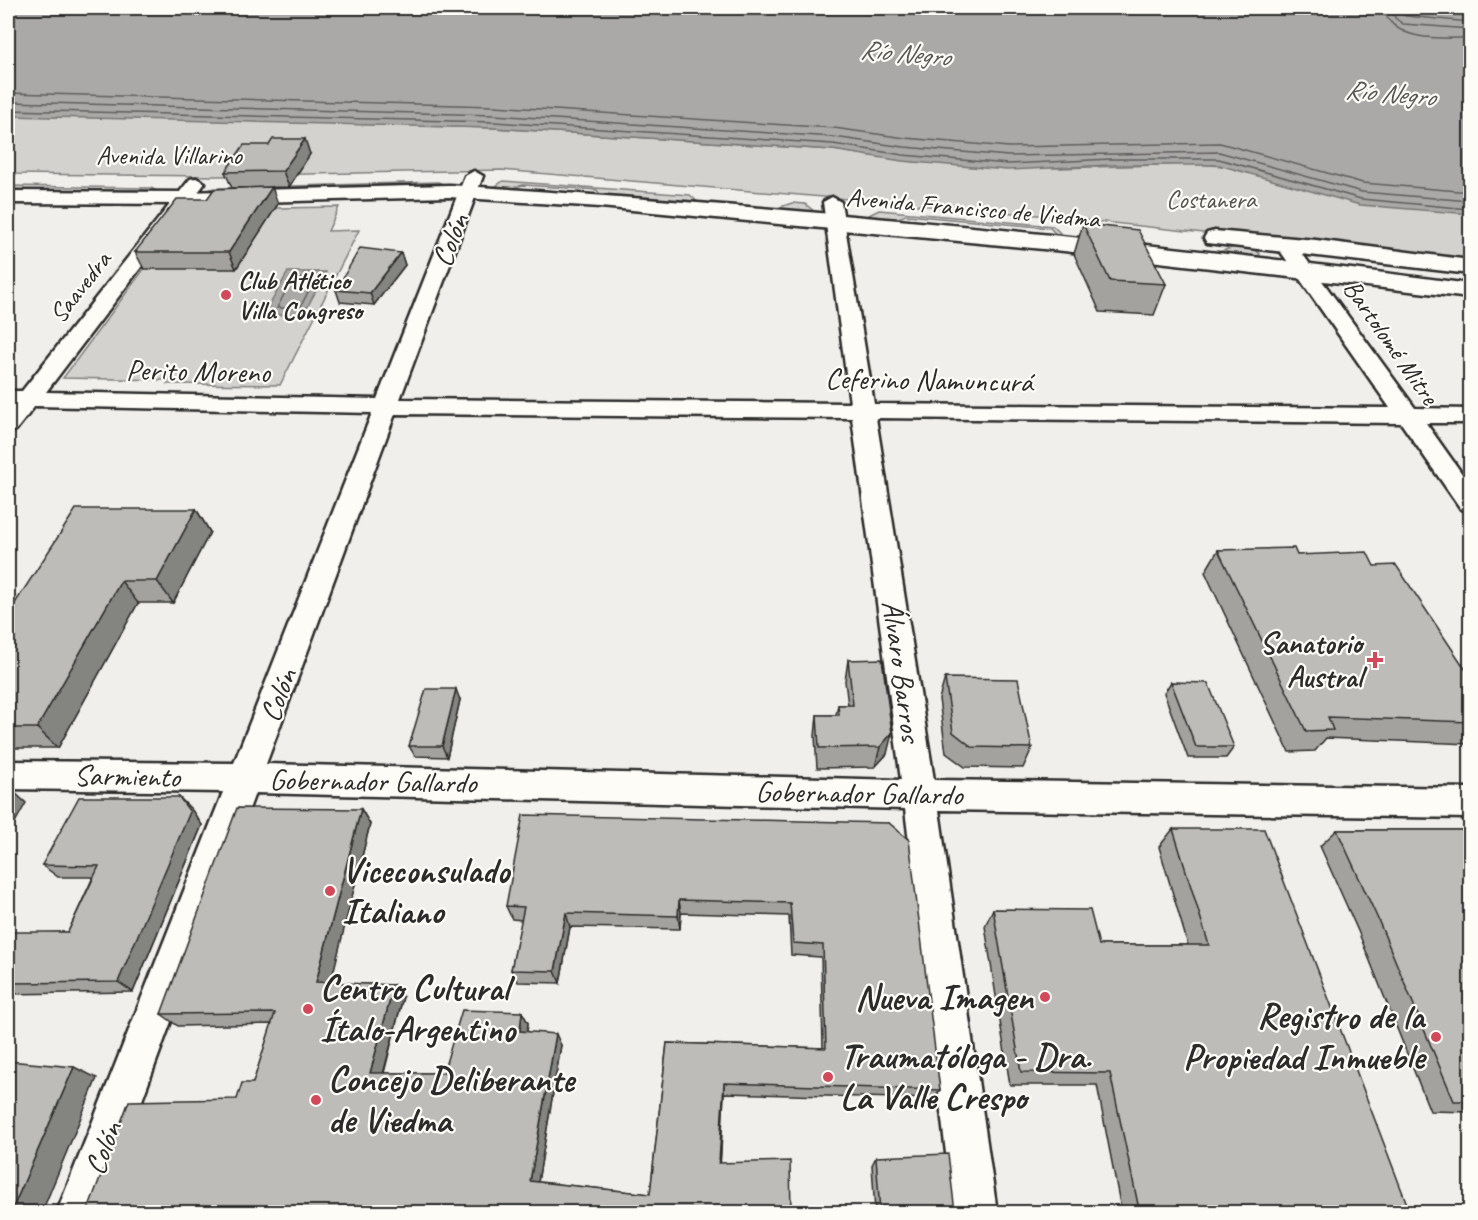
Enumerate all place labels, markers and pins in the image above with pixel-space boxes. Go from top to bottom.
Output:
place label: Club Atlético Villa Congreso [238,264,365,327]
marker: Club Atlético Villa Congreso [219,288,233,302]
place label: Sanatorio Austral [1260,624,1368,696]
marker: Sanatorio Austral [1366,651,1384,669]
place label: Viceconsulado Italiano [342,847,512,934]
marker: Viceconsulado Italiano [323,884,337,898]
place label: Centro Cultural Ítalo-Argentino [320,965,518,1052]
place label: Nueva Imagen [855,974,1034,1020]
marker: Nueva Imagen [1038,990,1052,1004]
place label: Registro de la Propiedad Inmueble [1183,993,1427,1080]
marker: Centro Cultural Ítalo-Argentino [301,1002,315,1016]
marker: Registro de la Propiedad Inmueble [1429,1030,1443,1044]
place label: Traumatóloga - Dra. La Valle Crespo [840,1033,1092,1120]
place label: Concejo Deliberante de Viedma [328,1056,577,1143]
marker: Traumatóloga - Dra. La Valle Crespo [821,1070,835,1084]
marker: Concejo Deliberante de Viedma [309,1093,323,1107]

